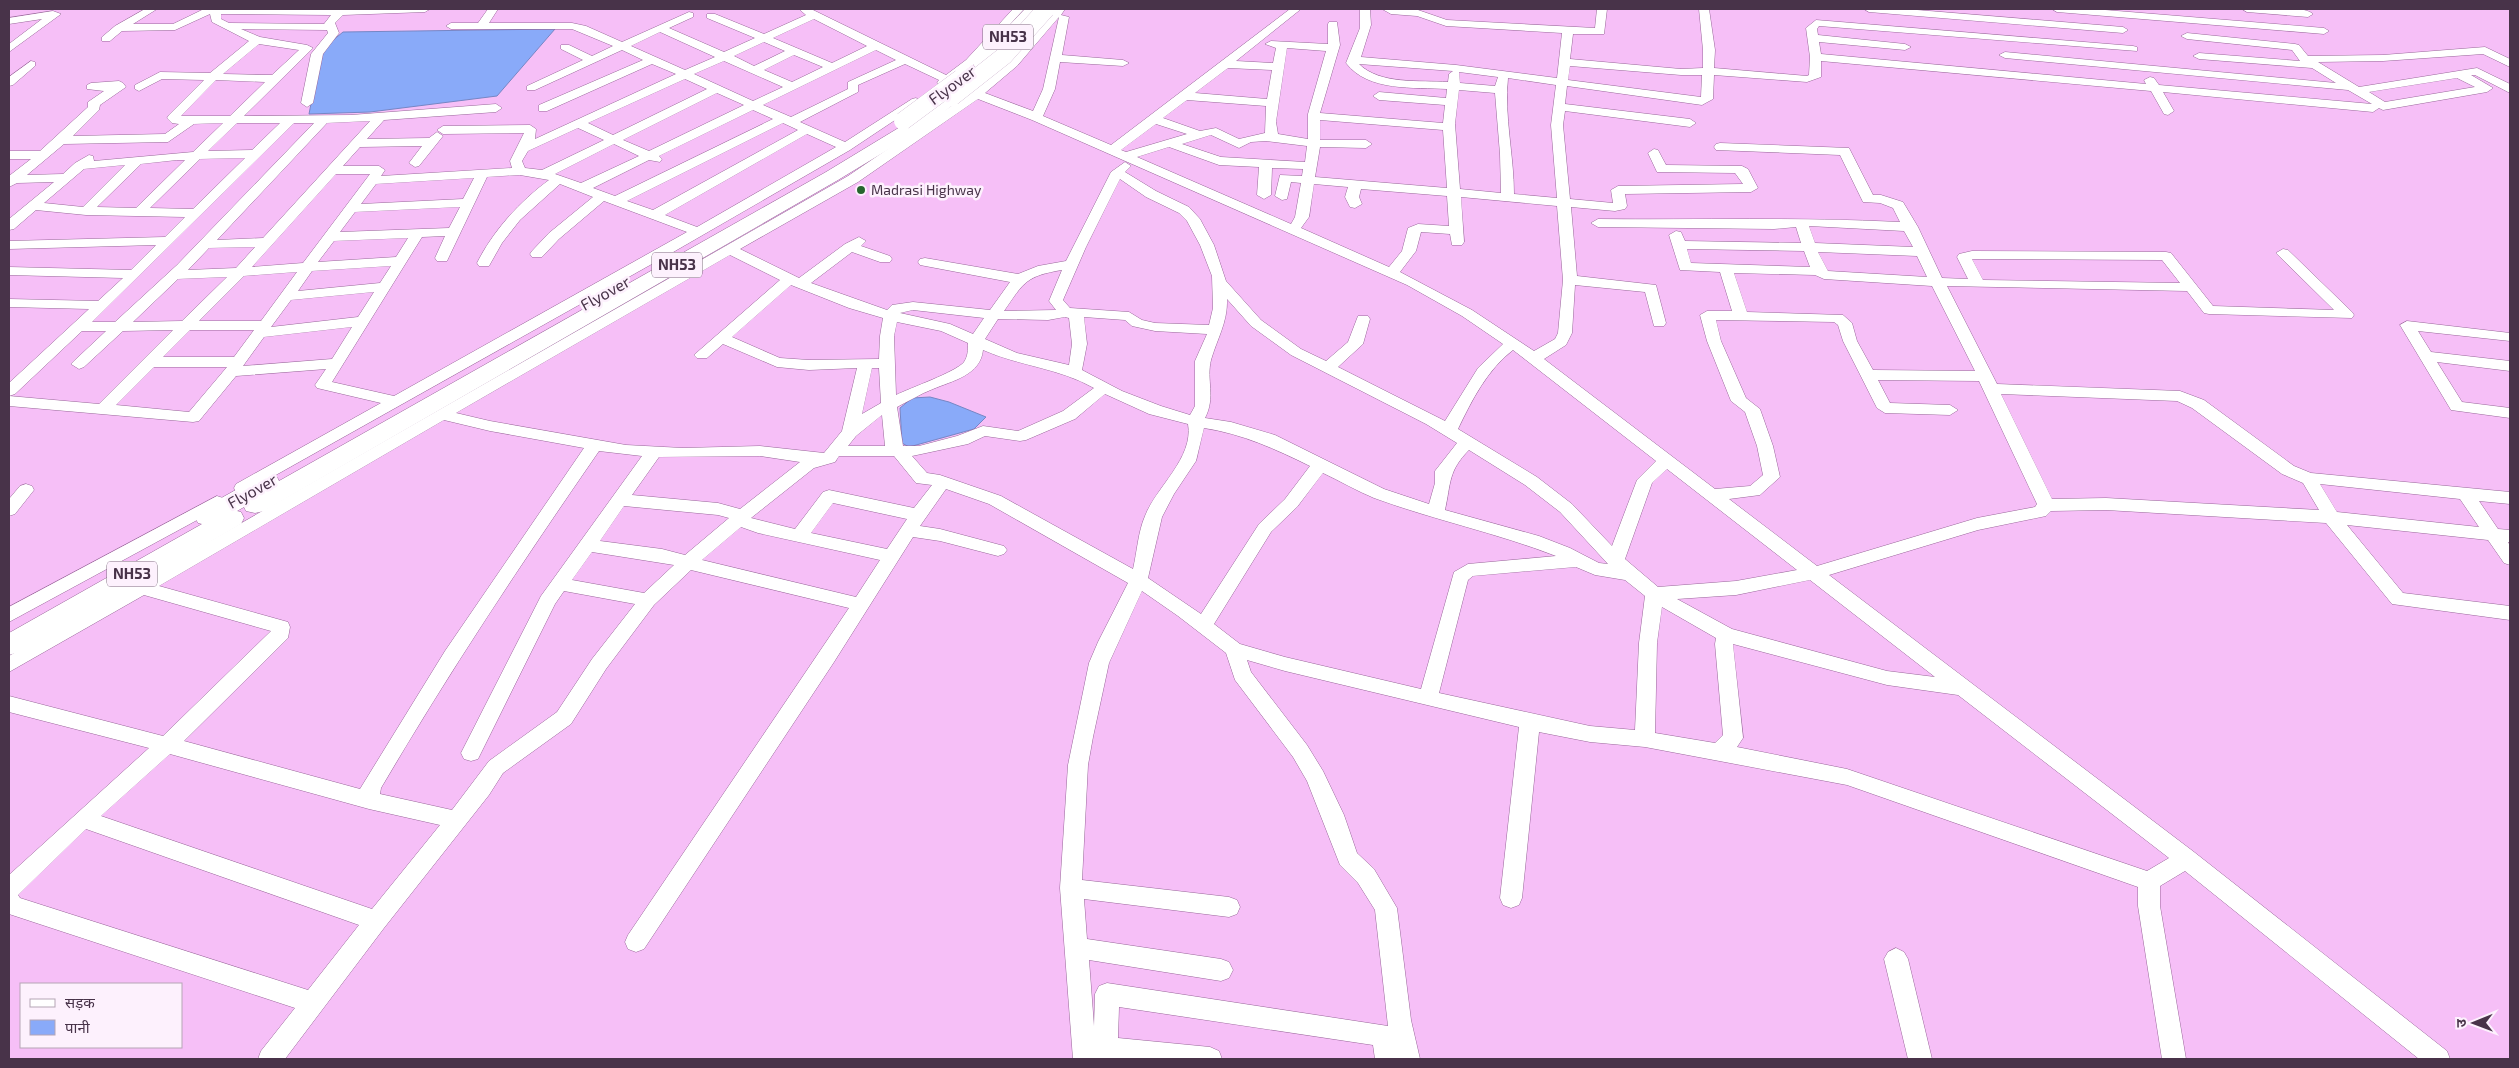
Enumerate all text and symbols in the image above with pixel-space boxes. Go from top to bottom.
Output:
road number: NH53 [983,24,1033,50]
street label: Flyover [924,61,980,108]
place label: Madrasi Highway [871,181,982,198]
marker: Madrasi Highway [855,184,867,196]
road number: NH53 [652,252,702,278]
street label: Flyover [577,271,633,314]
street label: Flyover [224,469,280,512]
road number: NH53 [107,562,157,586]
legend [20,983,182,1048]
text: सड़क [65,993,95,1011]
north arrow [2449,998,2499,1048]
text: पानी [65,1018,91,1036]
text: उ [2452,1018,2469,1027]

